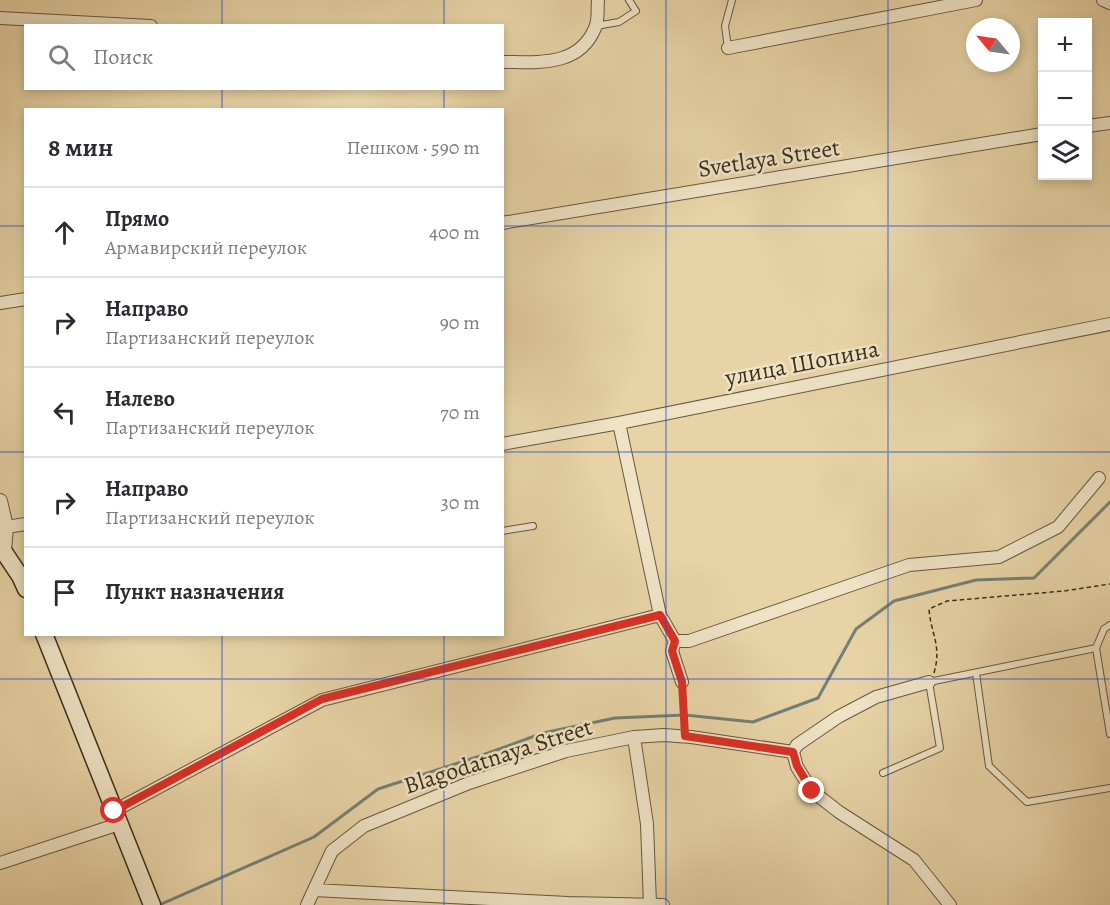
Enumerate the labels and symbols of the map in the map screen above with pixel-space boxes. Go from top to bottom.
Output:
north arrow [966,18,1020,72]
street label: Svetlaya Street [696,131,842,185]
street label: улица Шопина [721,332,882,394]
street label: Blagodatnaya Street [400,710,596,802]
route end [798,777,824,803]
route start [100,797,126,823]

